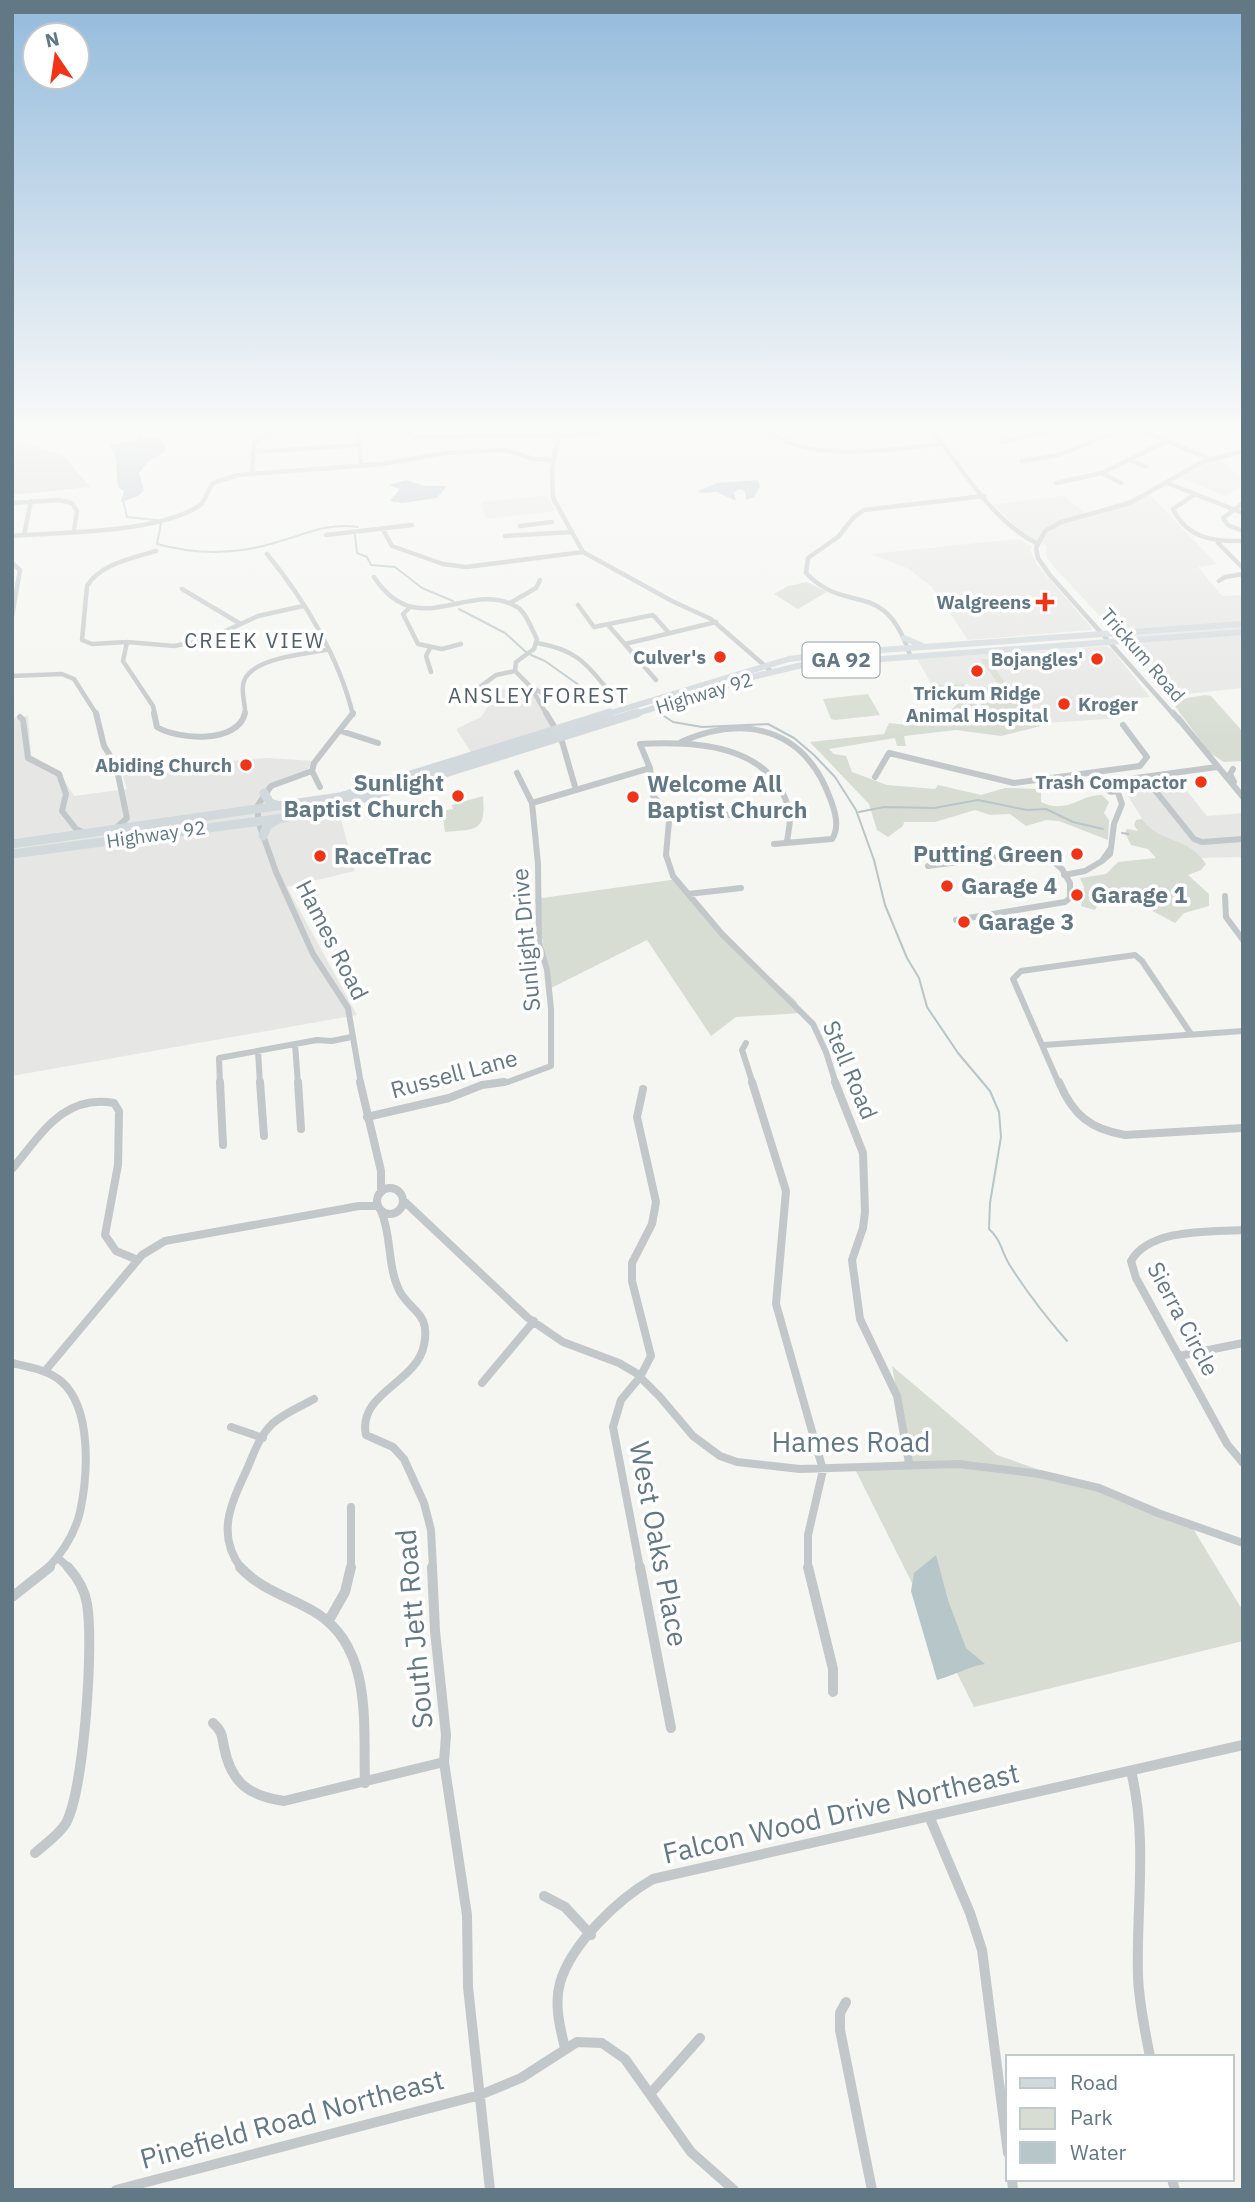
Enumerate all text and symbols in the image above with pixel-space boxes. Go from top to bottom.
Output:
north arrow [21,21,91,91]
text: N [43,26,62,53]
place label: Walgreens [936,590,1031,614]
marker: Walgreens [1037,594,1053,610]
street label: Trickum Road [1096,603,1190,707]
district label: CREEK VIEW [184,626,326,654]
road number: GA 92 [802,642,880,678]
place label: Culver's [633,645,706,669]
place label: Bojangles' [991,647,1083,671]
marker: Culver's [712,649,728,665]
marker: Bojangles' [1089,651,1105,667]
marker: Trickum Ridge Animal Hospital [969,663,985,679]
street label: Highway 92 [653,667,755,719]
district label: ANSLEY FOREST [448,681,630,709]
place label: Trickum Ridge Animal Hospital [906,681,1049,727]
place label: Kroger [1078,692,1138,716]
marker: Kroger [1056,696,1072,712]
place label: Abiding Church [95,753,232,777]
marker: Abiding Church [238,757,254,773]
place label: Sunlight Baptist Church [284,767,444,823]
place label: Welcome All Baptist Church [647,768,807,824]
place label: Trash Compactor [1035,770,1187,794]
marker: Trash Compactor [1193,774,1209,790]
marker: Sunlight Baptist Church [450,788,466,804]
marker: Welcome All Baptist Church [625,789,641,805]
street label: Highway 92 [105,815,207,853]
place label: Putting Green [913,838,1063,868]
place label: RaceTrac [334,840,432,870]
marker: Putting Green [1069,846,1085,862]
marker: RaceTrac [312,848,328,864]
street label: Sunlight Drive [504,867,546,1013]
place label: Garage 4 [961,870,1058,900]
street label: Hames Road [290,874,376,1005]
marker: Garage 4 [939,878,955,894]
place label: Garage 1 [1091,879,1188,909]
marker: Garage 1 [1069,887,1085,903]
place label: Garage 3 [978,906,1074,936]
marker: Garage 3 [956,914,972,930]
street label: Stell Road [817,1016,885,1124]
street label: Russell Lane [387,1042,520,1104]
street label: Sierra Circle [1141,1256,1226,1381]
street label: Hames Road [771,1423,931,1460]
street label: West Oaks Place [621,1438,698,1650]
street label: South Jett Road [386,1528,441,1730]
street label: Falcon Wood Drive Northeast [659,1753,1023,1872]
legend [1006,2055,1234,2181]
street label: Pinefield Road Northeast [136,2060,448,2177]
text: Road [1070,2068,1118,2096]
text: Park [1070,2103,1113,2131]
text: Water [1070,2138,1127,2166]

